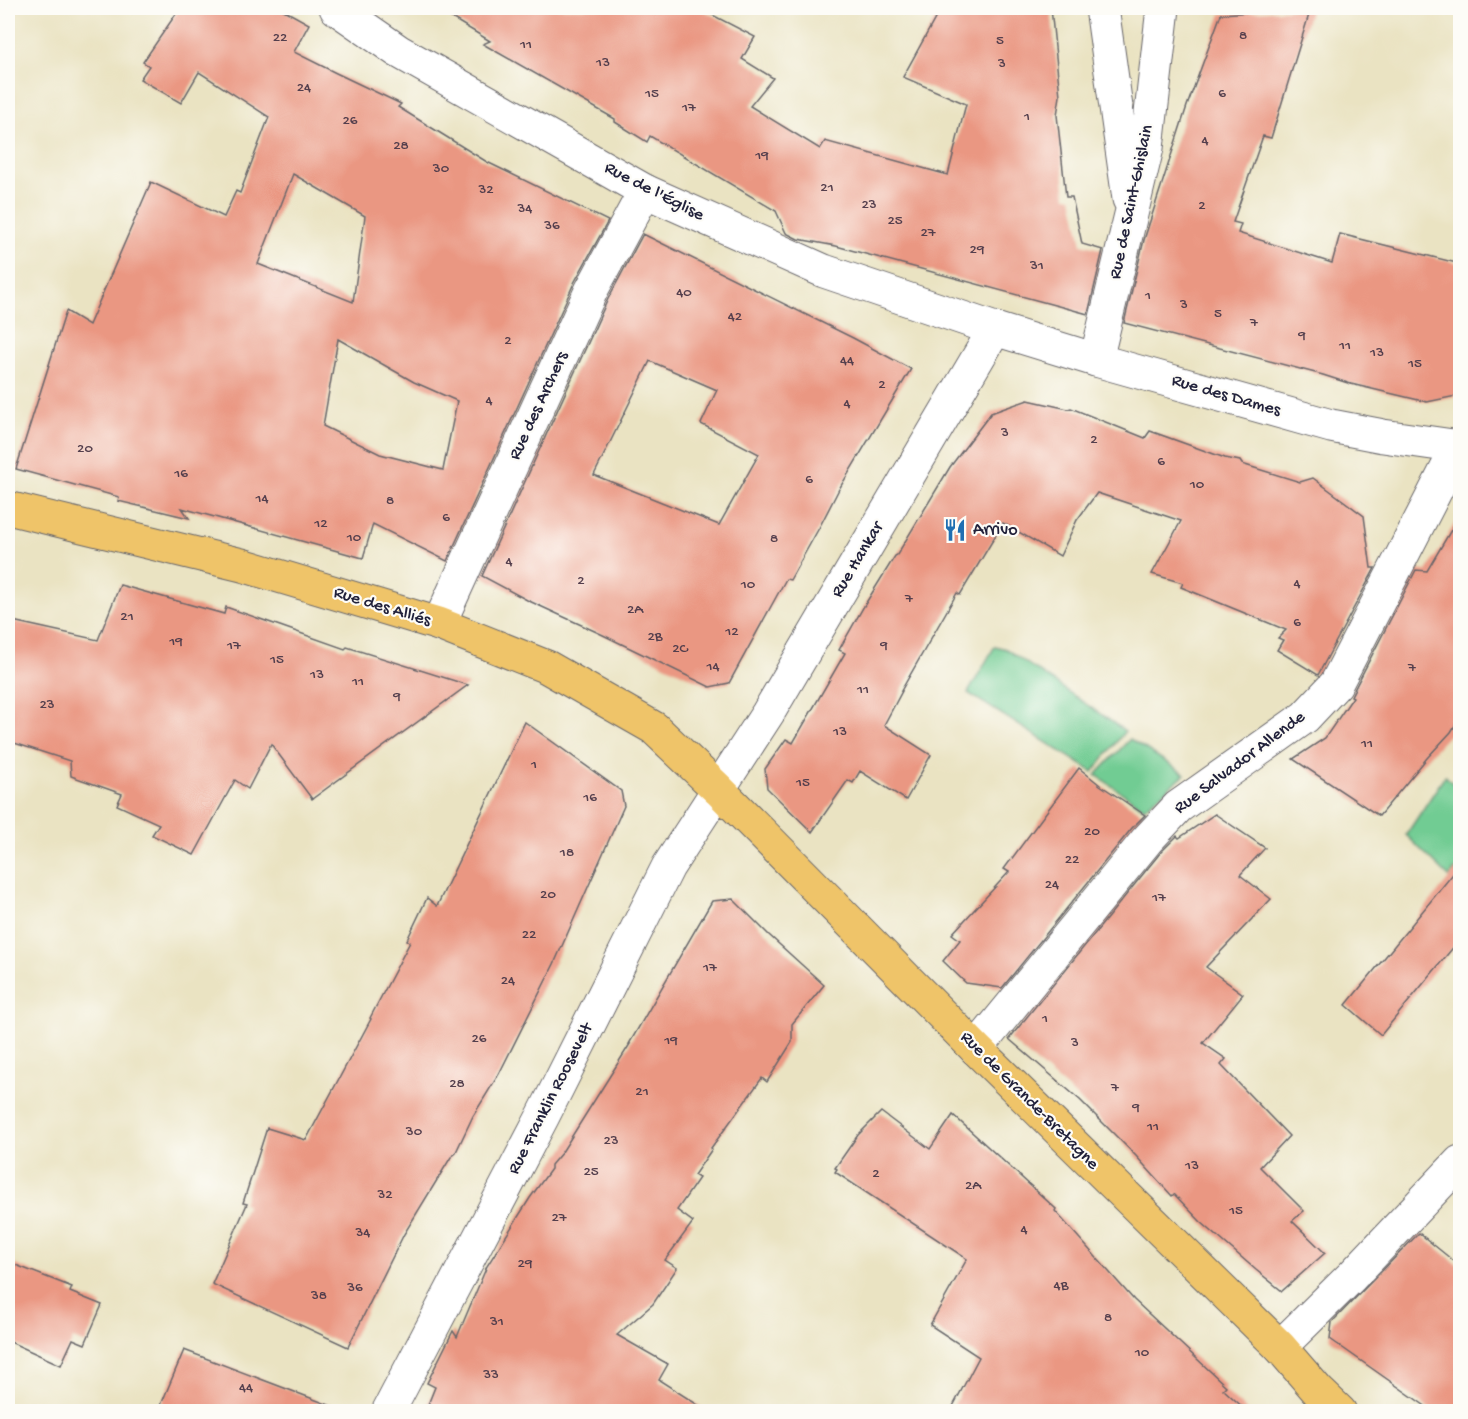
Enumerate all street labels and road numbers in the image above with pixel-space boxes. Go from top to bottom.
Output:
street label: Rue de Saint-Ghislain [1105,122,1159,281]
street label: Rue de l'Église [601,158,708,226]
street label: Rue des Archers [505,347,574,464]
street label: Rue des Dames [1169,370,1284,422]
street label: Rue Hankar [827,517,890,602]
street label: Rue des Alliés [331,582,434,632]
street label: Rue Salvador Allende [1170,707,1310,819]
street label: Rue Franklin Roosevelt [504,1018,599,1178]
street label: Rue de Grande-Bretagne [955,1027,1103,1175]

